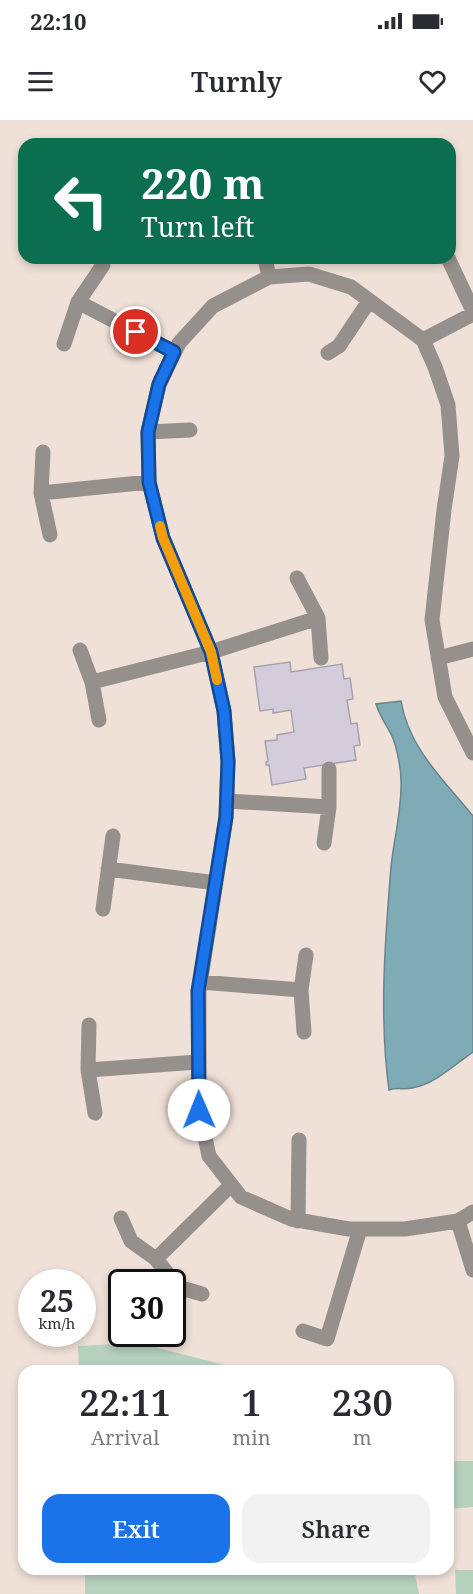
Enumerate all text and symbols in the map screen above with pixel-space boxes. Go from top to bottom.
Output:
text: 22:10 [30,6,86,36]
text: Turnly [191,63,282,100]
icon: menu [24,65,57,98]
icon: heart [416,65,449,98]
text: 220 m [141,154,265,211]
icon: left [42,162,120,240]
text: Turn left [141,208,254,245]
pin [110,306,161,357]
icon: arrive [119,315,152,348]
position arrow [167,1078,231,1142]
speed limit sign: 30 [108,1269,186,1347]
text: 25 [40,1280,74,1321]
text: km/h [39,1313,75,1333]
text: 22:11 [79,1378,171,1427]
text: 1 [241,1378,262,1427]
text: 230 [332,1378,393,1427]
text: Arrival [91,1424,159,1451]
text: min [232,1424,271,1451]
text: m [353,1424,372,1451]
button: Exit [42,1494,230,1563]
button: Share [242,1494,430,1563]

